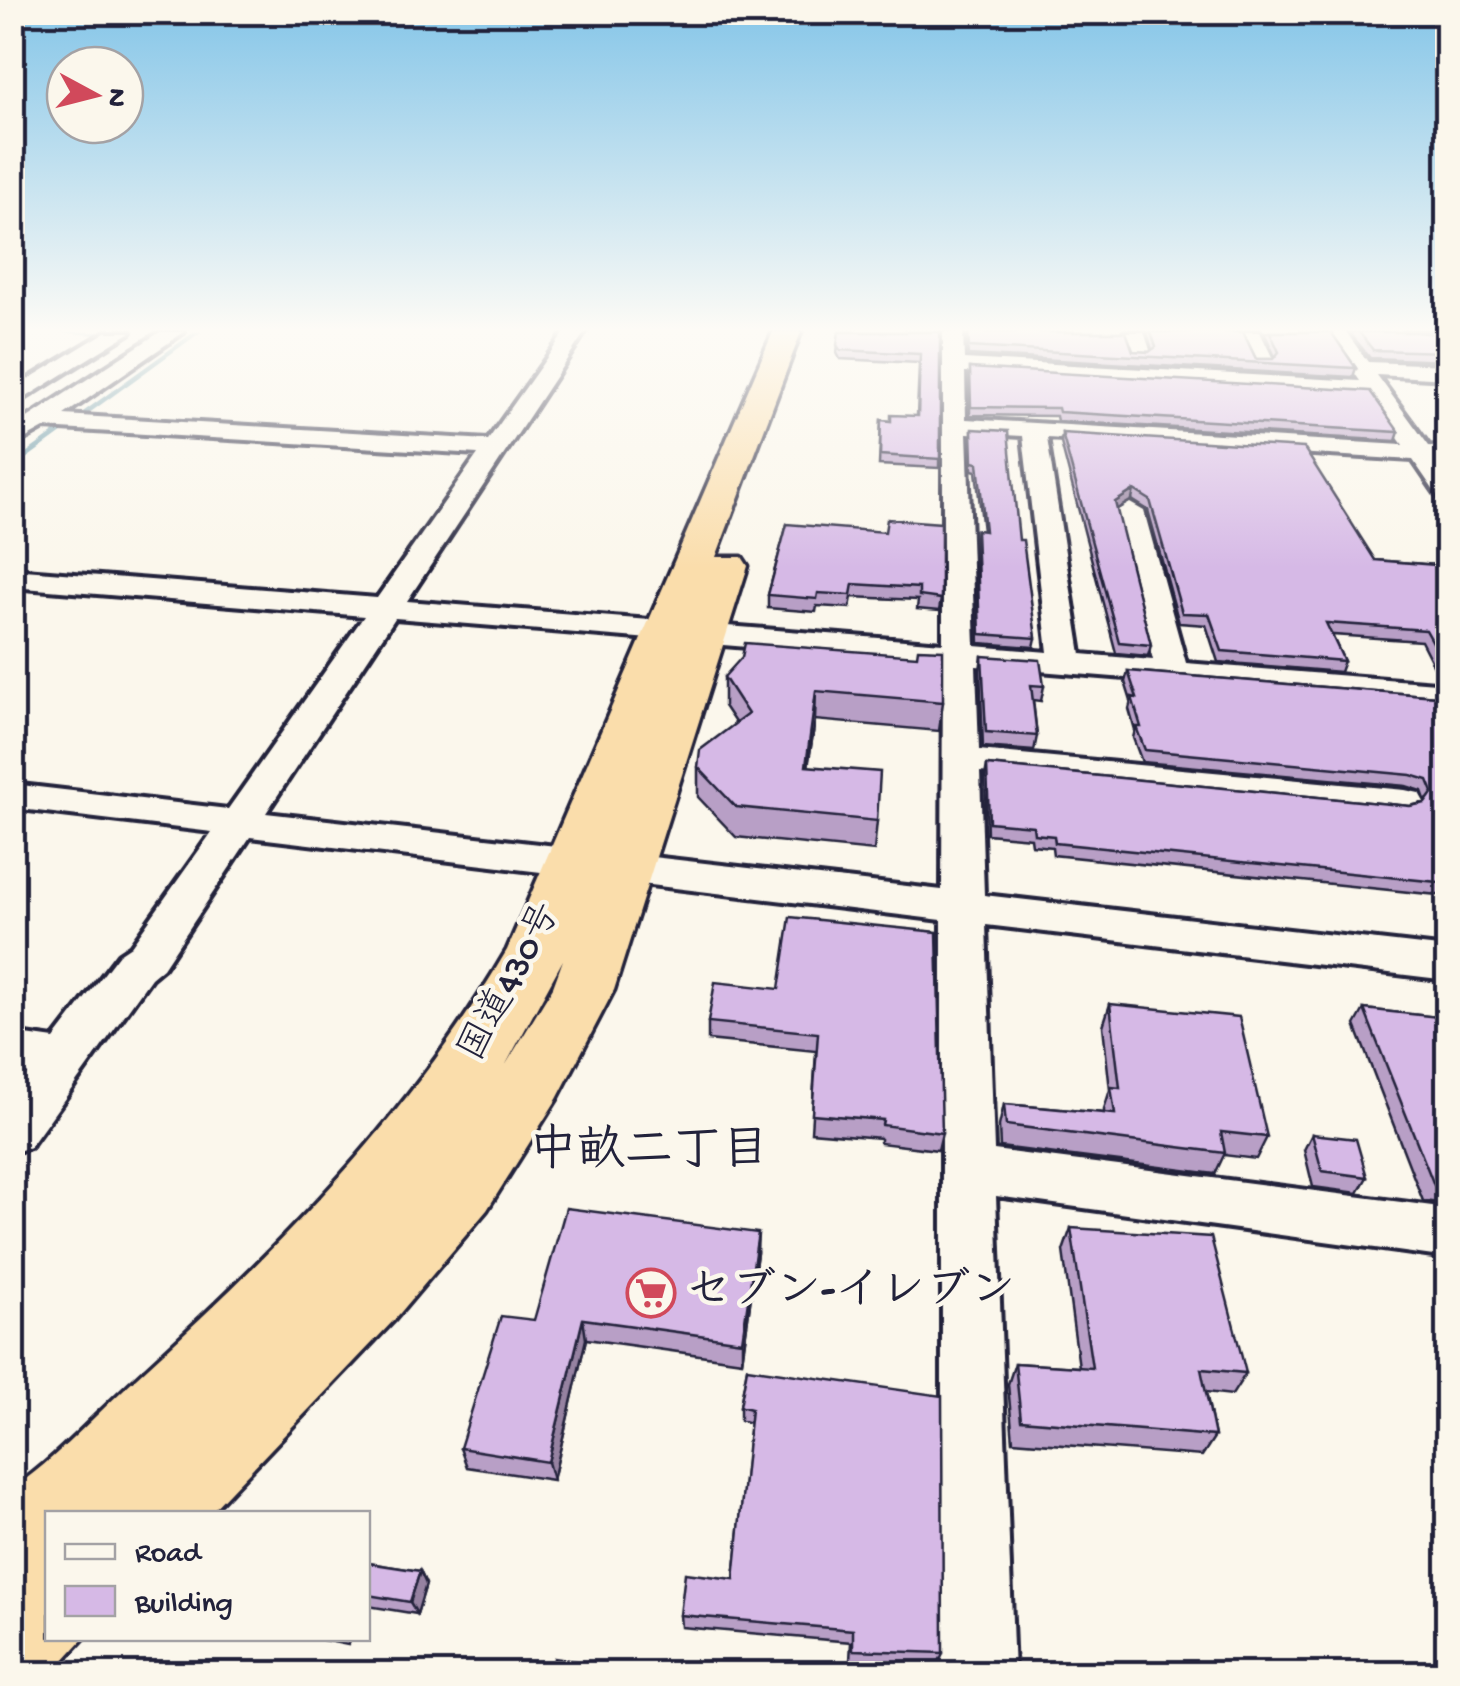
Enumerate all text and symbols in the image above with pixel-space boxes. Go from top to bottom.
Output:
north arrow [45,45,145,145]
text: N [98,86,133,109]
street label: 国道430号 [450,895,572,1070]
district label: 中畝二丁目 [529,1123,769,1183]
place label: セブン-イレブン [686,1266,1015,1320]
supermarket icon: セブン-イレブン [625,1267,677,1319]
legend [45,1511,370,1641]
text: Road [135,1538,203,1573]
text: Building [134,1588,233,1623]

